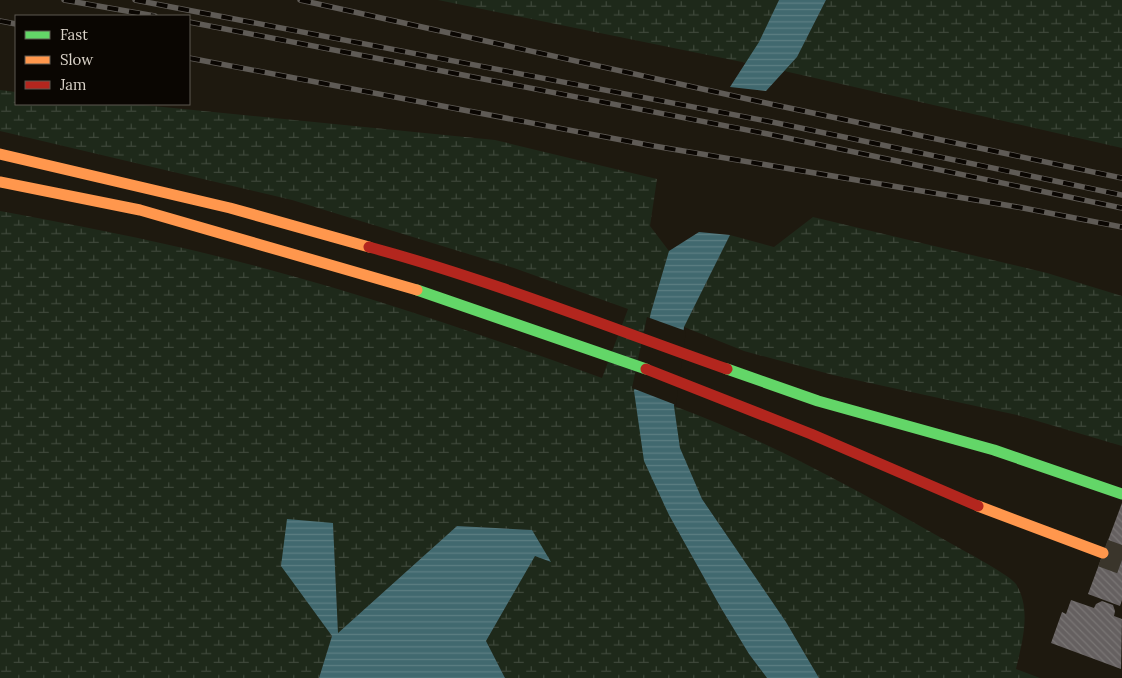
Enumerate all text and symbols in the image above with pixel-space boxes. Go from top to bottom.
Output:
legend [15,15,190,105]
text: Fast [60,25,88,44]
text: Slow [60,50,93,69]
text: Jam [59,75,87,94]

